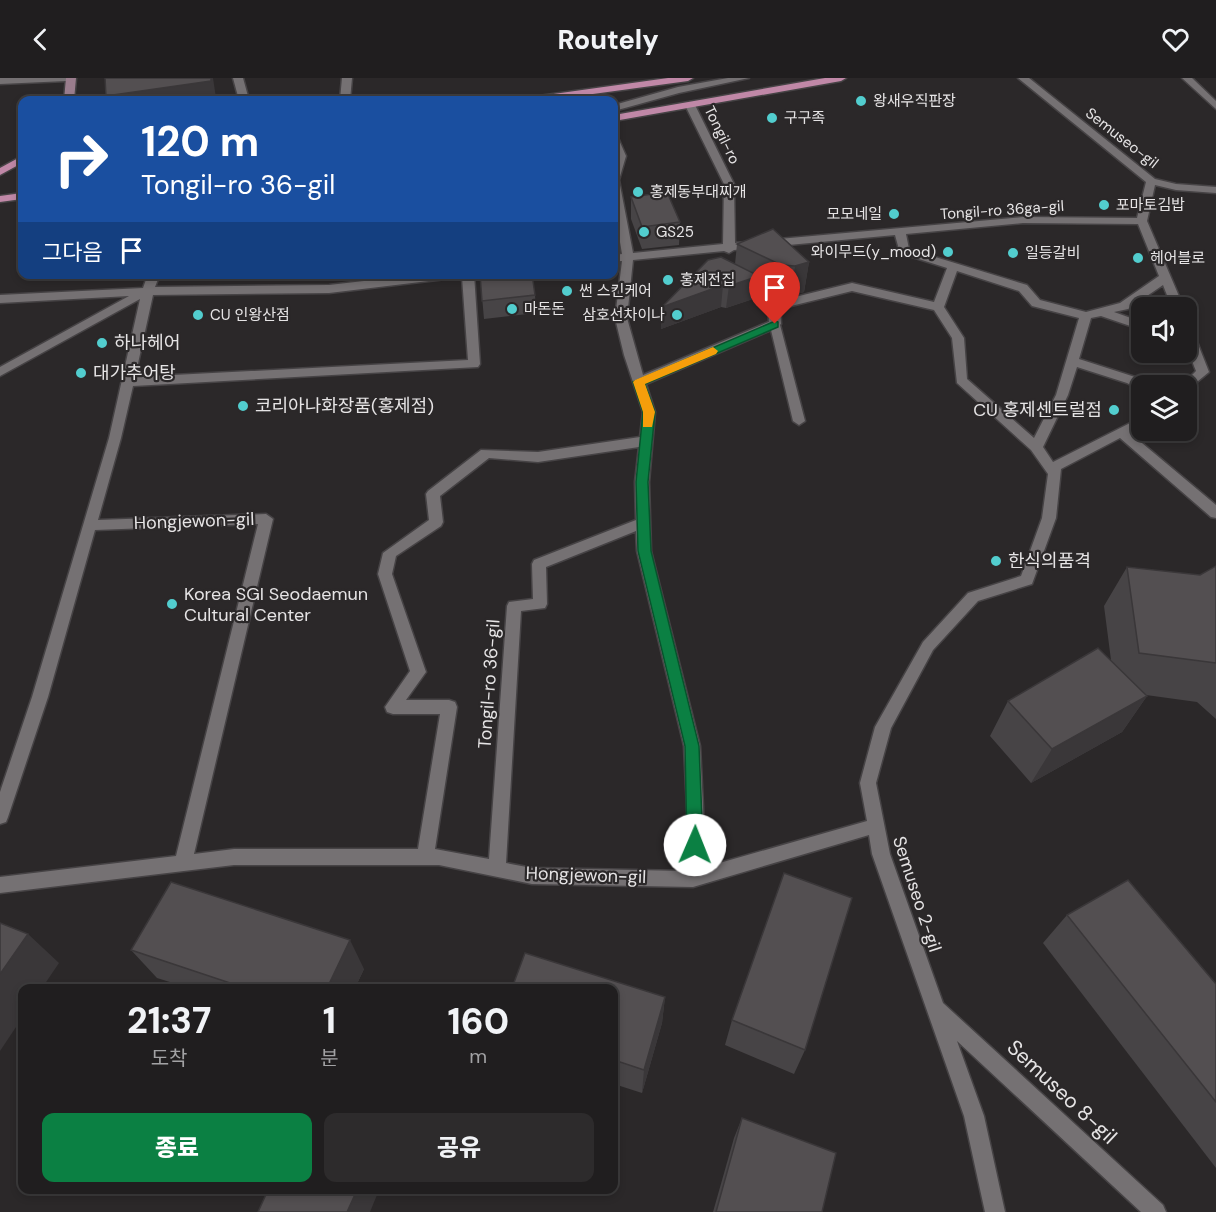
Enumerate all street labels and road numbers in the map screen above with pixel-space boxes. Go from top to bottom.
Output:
street label: Tongil-ro [699,103,745,167]
street label: Semuseo-gil [1081,103,1163,173]
street label: Tongil-ro 36ga-gil [939,196,1065,224]
street label: Hongjewon-gil [133,507,255,535]
street label: Tongil-ro 36-gil [473,619,505,749]
street label: Semuseo 2-gil [887,833,947,955]
street label: Hongjewon-gil [525,861,647,889]
street label: Semuseo 8-gil [1001,1034,1123,1150]

